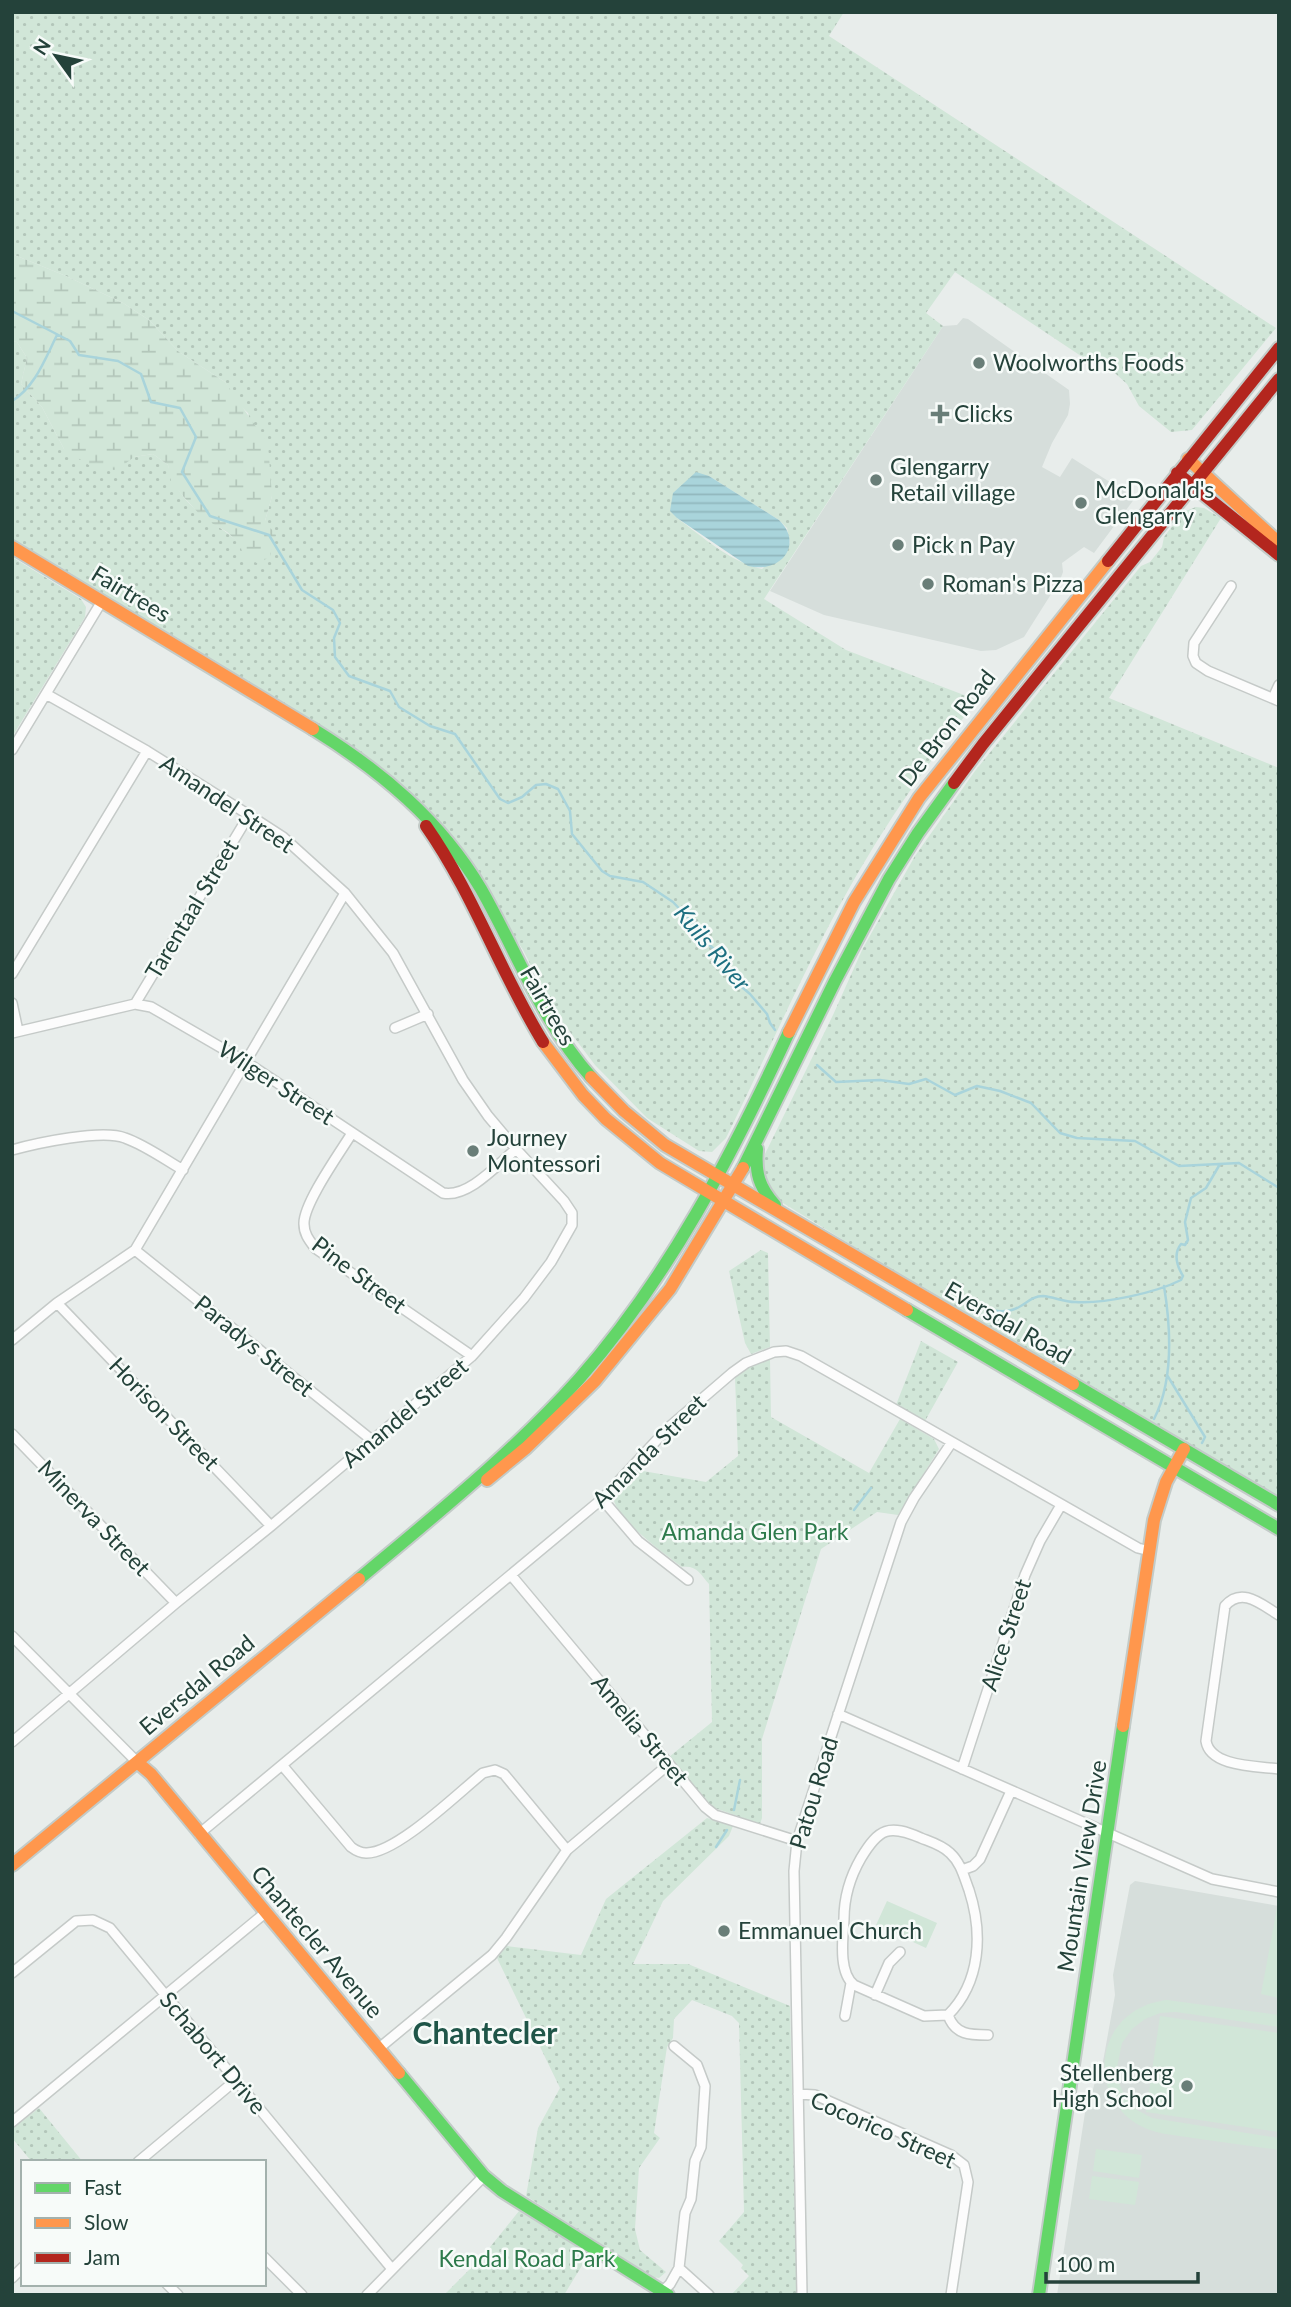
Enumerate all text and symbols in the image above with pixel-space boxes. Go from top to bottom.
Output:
north arrow [21,21,91,91]
text: N [28,34,55,59]
place label: Woolworths Foods [993,348,1184,376]
marker: Woolworths Foods [971,355,987,371]
place label: Clicks [954,399,1013,427]
marker: Clicks [932,406,948,422]
place label: Glengarry Retail village [890,452,1015,506]
marker: Glengarry Retail village [868,472,884,488]
place label: McDonald's Glengarry [1095,475,1214,529]
marker: McDonald's Glengarry [1073,495,1089,511]
place label: Pick n Pay [912,530,1015,558]
marker: Pick n Pay [890,537,906,553]
street label: Fairtrees [87,559,176,628]
place label: Roman's Pizza [942,569,1083,597]
marker: Roman's Pizza [920,576,936,592]
street label: De Bron Road [892,663,1001,791]
street label: Amandel Street [155,748,301,859]
street label: Tarentaal Street [138,833,244,983]
water label: Kuils River [669,898,758,997]
street label: Fairtrees [515,961,583,1050]
street label: Wilger Street [213,1034,341,1131]
place label: Journey Montessori [487,1123,601,1177]
marker: Journey Montessori [465,1143,481,1159]
street label: Pine Street [307,1230,413,1319]
street label: Eversdal Road [940,1275,1077,1370]
street label: Paradys Street [189,1289,321,1402]
street label: Horison Street [104,1351,226,1476]
street label: Amandel Street [336,1351,474,1473]
street label: Amanda Street [586,1387,712,1513]
street label: Minerva Street [33,1454,157,1581]
park label: Amanda Glen Park [662,1517,849,1545]
street label: Alice Street [974,1575,1036,1694]
street label: Eversdal Road [133,1628,260,1740]
street label: Amelia Street [587,1668,695,1791]
street label: Patou Road [783,1733,843,1852]
street label: Mountain View Drive [1050,1758,1112,1974]
street label: Chantecler Avenue [246,1859,390,2023]
place label: Emmanuel Church [738,1916,922,1944]
marker: Emmanuel Church [716,1923,732,1939]
street label: Schabort Drive [155,1986,273,2119]
district label: Chantecler [413,2014,558,2050]
place label: Stellenberg High School [1052,2058,1173,2112]
marker: Stellenberg High School [1179,2078,1195,2094]
street label: Cocorico Street [806,2085,961,2174]
legend [21,2160,266,2286]
text: Fast [84,2174,122,2199]
text: Slow [84,2209,129,2234]
scale bar [1046,2240,1198,2284]
text: Jam [84,2244,120,2269]
park label: Kendal Road Park [439,2244,616,2272]
text: 100 m [1056,2251,1115,2276]

